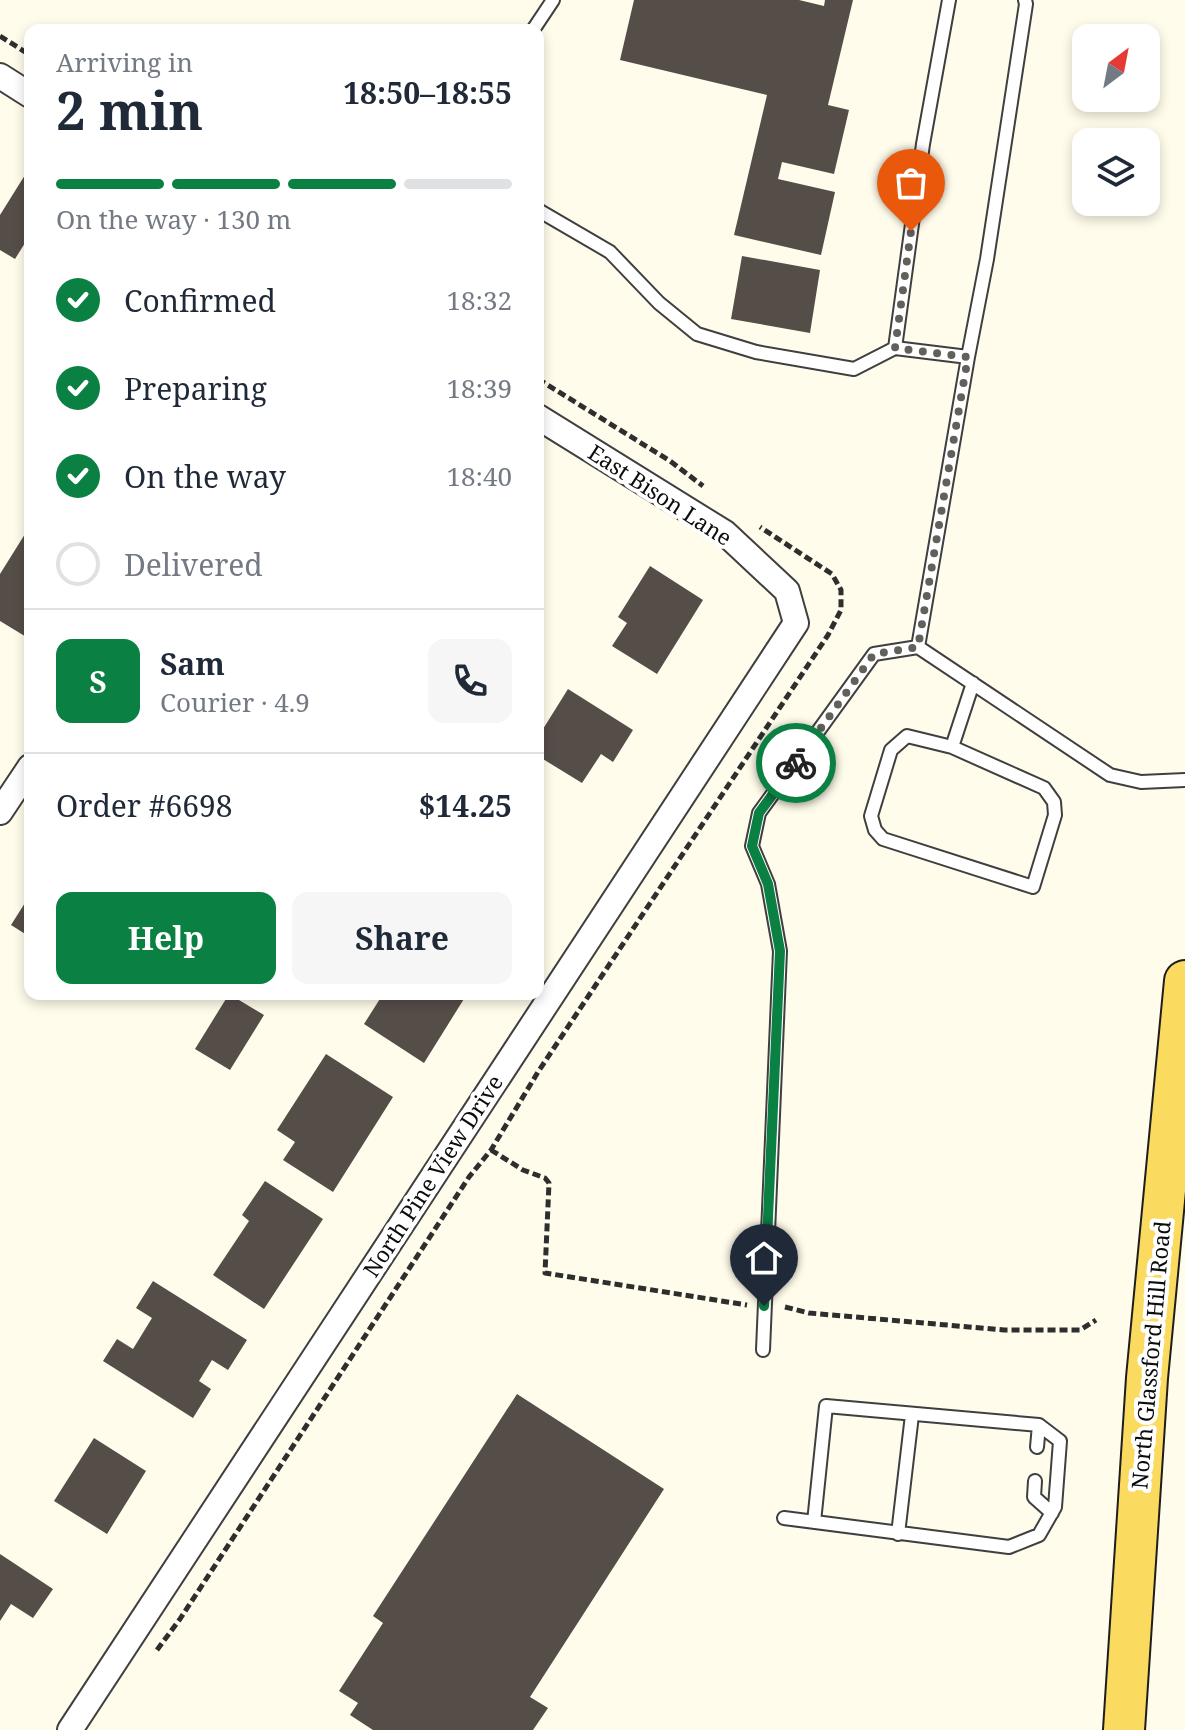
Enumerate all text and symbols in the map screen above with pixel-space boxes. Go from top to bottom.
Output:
north arrow [1072,24,1160,112]
map controls [1072,24,1160,216]
text: Arriving in [56,44,193,80]
text: 18:50–18:55 [343,72,512,113]
text: 2 min [56,74,203,145]
button: layers [1072,128,1160,216]
pin [877,149,945,231]
icon: bag [889,161,933,205]
text: On the way · 130 m [56,201,291,237]
icon: check [56,278,100,322]
text: Confirmed [124,280,276,321]
text: 18:32 [446,282,512,318]
icon: check [56,366,100,410]
text: Preparing [124,368,267,409]
text: 18:39 [446,370,512,406]
street label: East Bison Lane [583,437,738,552]
icon: check [56,454,100,498]
text: On the way [124,456,286,497]
text: 18:40 [446,458,512,494]
text: Delivered [124,544,263,585]
button: phone [428,639,512,723]
text: Sam [160,643,225,684]
text: S [89,661,107,702]
text: Courier · 4.9 [160,684,310,720]
courier [756,723,836,803]
icon: bike [774,741,818,785]
text: Order #6698 [56,785,233,826]
text: $14.25 [418,785,512,826]
button: Help [56,892,276,984]
button: Share [292,892,512,984]
street label: North Pine View Drive [355,1069,509,1282]
street label: North Glassford Hill Road [1123,1219,1177,1490]
pin [730,1224,798,1306]
icon: home [742,1236,786,1280]

